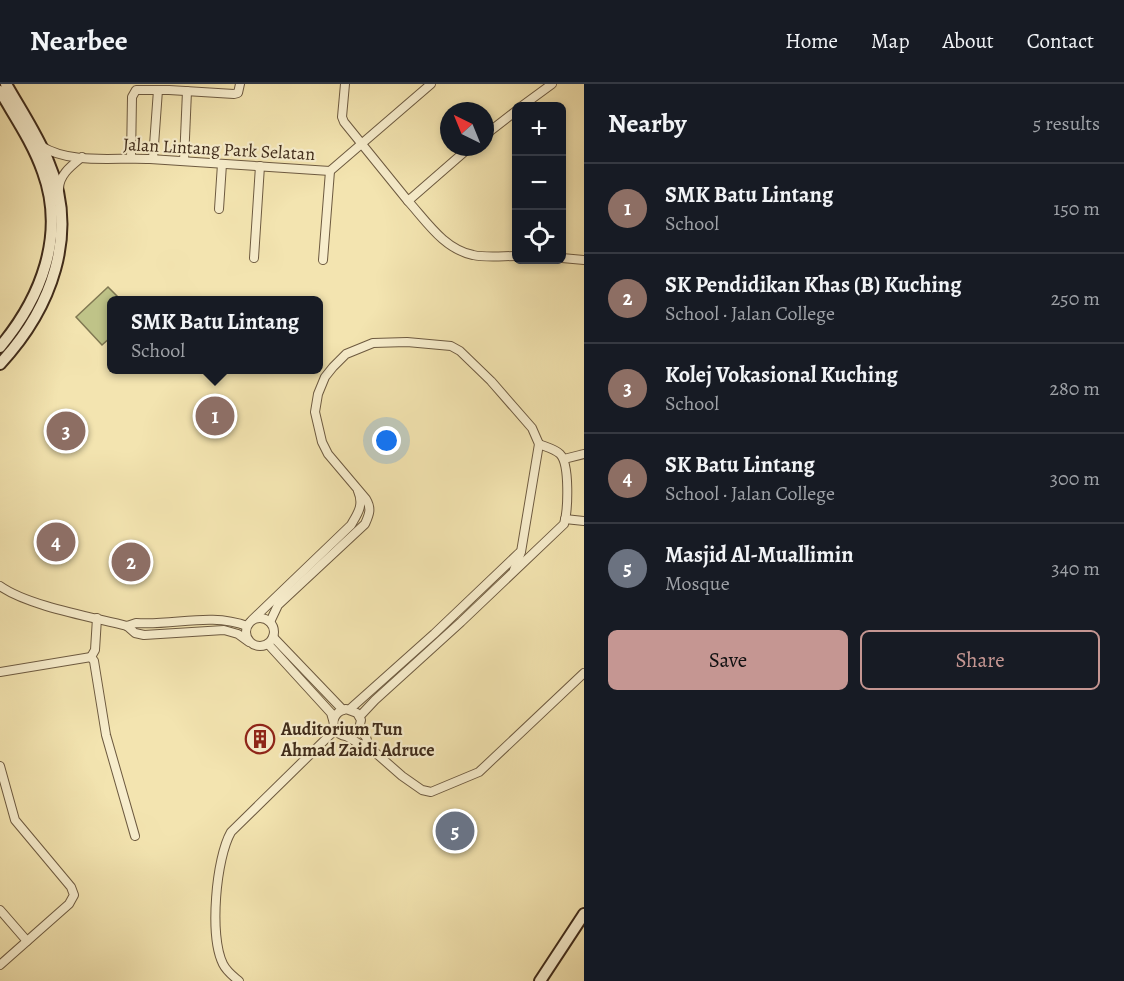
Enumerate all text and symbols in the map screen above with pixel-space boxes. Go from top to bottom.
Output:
text: Nearbee [30,22,128,60]
text: Home [785,27,838,55]
text: Map [871,27,909,55]
text: About [942,27,994,55]
text: Contact [1027,27,1094,55]
north arrow [440,102,494,156]
map controls [512,102,566,264]
button: + [512,102,566,156]
text: Nearby [608,106,687,141]
text: 5 results [1033,110,1100,137]
street label: Jalan Lintang Park Selatan [122,132,316,166]
button: − [512,156,566,210]
text: SMK Batu Lintang [665,180,833,210]
text: 1 [624,195,631,222]
text: 150 m [1053,195,1100,222]
button: locate [512,210,566,264]
text: School [665,210,719,237]
text: SK Pendidikan Khas (B) Kuching [665,270,961,300]
text: 2 [623,285,632,312]
text: 250 m [1051,285,1100,312]
popup [107,296,323,374]
text: School · Jalan College [665,300,835,327]
text: SMK Batu Lintang [131,307,299,337]
text: School [131,337,185,364]
text: Kolej Vokasional Kuching [665,360,898,390]
text: 3 [623,375,632,402]
text: 280 m [1050,375,1100,402]
text: School [665,390,719,417]
pin: 1 [196,394,234,438]
pin: 3 [46,408,86,454]
your location [372,426,401,455]
text: SK Batu Lintang [665,450,815,480]
text: 4 [623,465,632,492]
text: 300 m [1050,465,1100,492]
text: School · Jalan College [665,480,835,507]
pin: 4 [36,520,76,564]
pin: 2 [112,540,150,584]
text: Masjid Al-Muallimin [665,540,854,570]
text: 5 [623,555,632,582]
text: 340 m [1051,555,1100,582]
text: Mosque [665,570,730,597]
button: Save [608,630,848,690]
button: Share [860,630,1100,690]
place label: Auditorium Tun Ahmad Zaidi Adruce [280,717,435,762]
building icon: Auditorium Tun Ahmad Zaidi Adruce [244,723,276,755]
pin: 5 [436,808,474,854]

